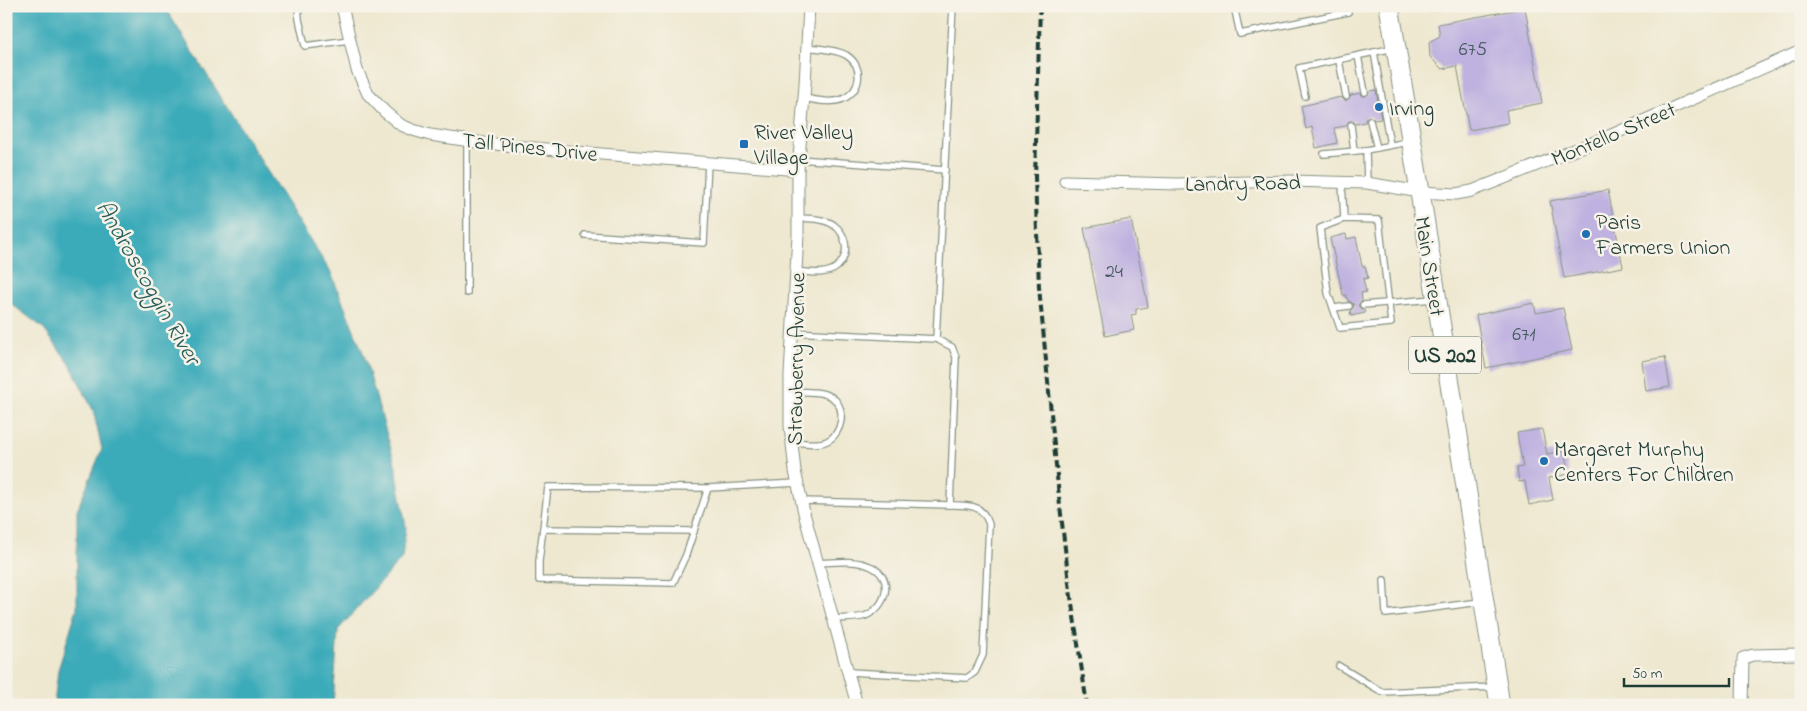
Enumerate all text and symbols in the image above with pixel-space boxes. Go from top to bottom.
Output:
house number: 675 [1459,36,1487,65]
place label: Irving [1389,94,1434,127]
street label: Montello Street [1547,95,1682,176]
marker: Irving [1373,101,1385,113]
place label: River Valley Village [753,118,853,176]
street label: Tall Pines Drive [460,126,599,172]
marker: River Valley Village [738,138,750,150]
street label: Landry Road [1185,168,1301,203]
water label: Androscoggin River [85,194,209,374]
place label: Paris Farmers Union [1595,208,1730,265]
street label: Main Street [1404,214,1452,319]
marker: Paris Farmers Union [1580,228,1592,240]
house number: 24 [1105,258,1123,287]
street label: Strawberry Avenue [780,272,817,446]
house number: 671 [1512,321,1536,350]
road number: US 202 [1409,336,1481,374]
place label: Margaret Murphy Centers For Children [1554,435,1734,492]
marker: Margaret Murphy Centers For Children [1538,455,1550,467]
scale bar [1624,656,1730,688]
text: 50 m [1632,663,1663,685]

